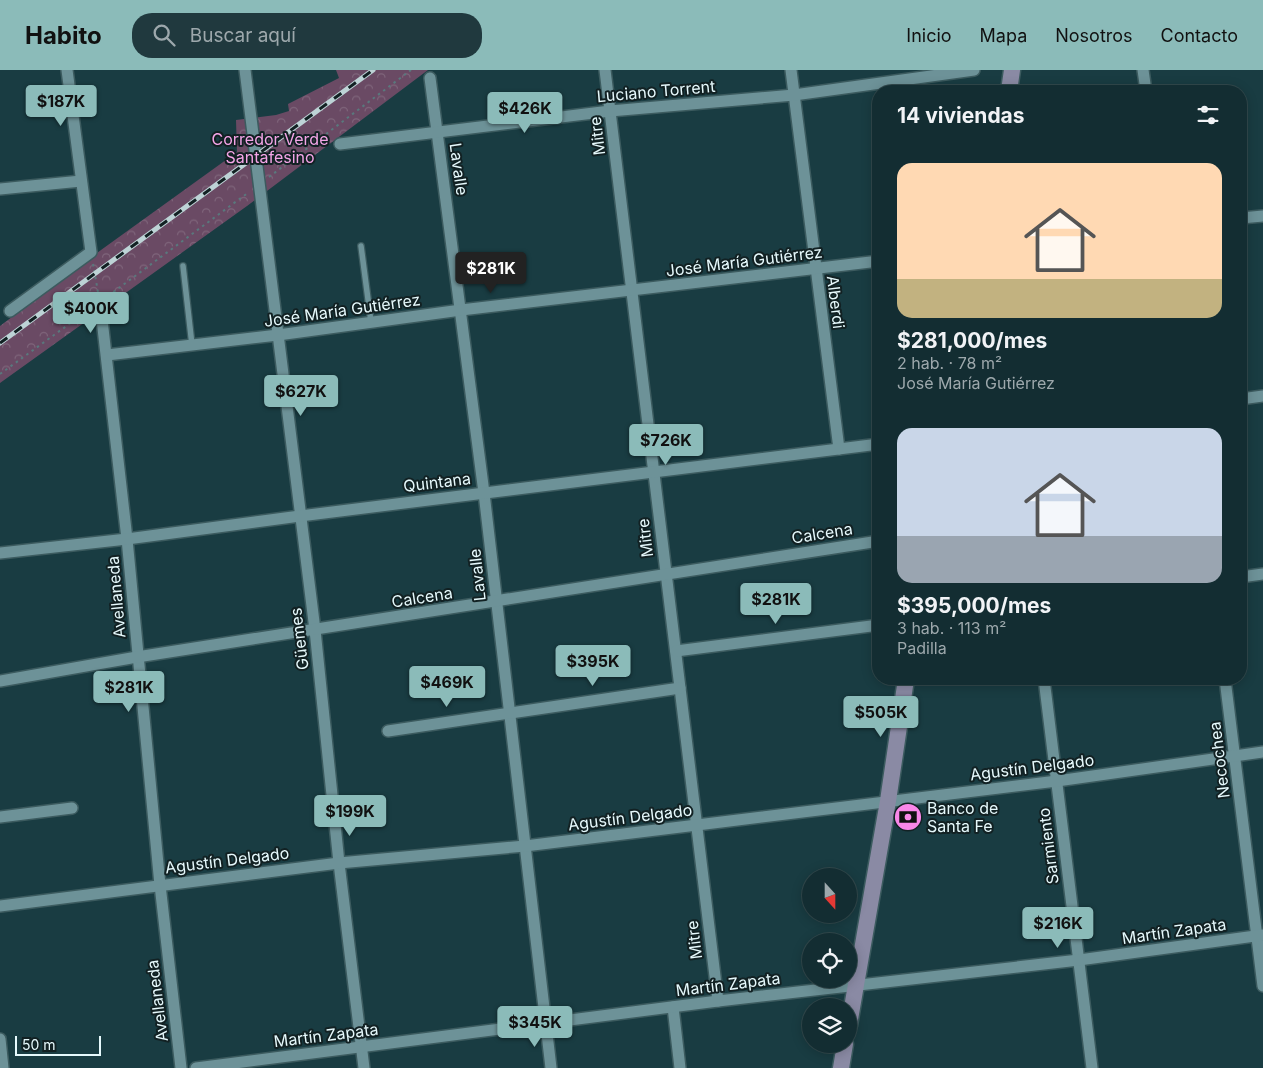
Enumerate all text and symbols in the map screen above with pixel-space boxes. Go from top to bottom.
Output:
search box [132,13,482,58]
text: Habito [25,21,102,50]
icon: search [150,21,178,49]
text: Buscar aquí [190,24,296,47]
text: Inicio [906,25,952,46]
text: Mapa [980,25,1027,46]
text: Nosotros [1055,25,1133,46]
text: Contacto [1161,25,1238,46]
street label: Luciano Torrent [596,76,716,106]
pin: $187K [26,85,96,127]
text: $187K [37,91,85,111]
pin: $426K [490,92,560,134]
text: $426K [498,98,552,118]
icon: filters [1194,101,1222,129]
text: 14 viviendas [897,103,1025,128]
street label: Mitre [585,116,609,156]
park label: Corredor Verde Santafesino [212,129,329,167]
street label: Lavalle [445,141,473,197]
icon: home [1015,195,1105,285]
street label: José María Gutiérrez [664,241,824,281]
pin: $281K [456,252,526,294]
text: $281K [466,258,516,278]
street label: Alberdi [823,274,849,330]
street label: José María Gutiérrez [262,289,422,331]
pin: $400K [56,292,126,334]
text: $400K [64,298,118,318]
text: $281,000/mes [897,328,1047,353]
text: 2 hab. · 78 m² [897,353,1002,373]
text: José María Gutiérrez [897,373,1055,393]
pin: $627K [266,374,336,417]
text: $627K [275,381,327,401]
pin: $726K [631,424,701,466]
text: $726K [640,430,692,450]
icon: home [1015,460,1105,550]
street label: Quintana [402,468,472,496]
street label: Mitre [633,518,657,558]
street label: Calcena [790,518,854,548]
street label: Lavalle [464,548,490,602]
street label: Avellaneda [102,555,130,639]
street label: Calcena [390,582,454,612]
pin: $281K [741,582,811,625]
text: $281K [751,589,801,609]
text: $395,000/mes [897,593,1051,618]
street label: Güemes [285,607,313,671]
text: 3 hab. · 113 m² [897,618,1006,638]
text: Padilla [897,638,947,658]
pin: $395K [558,644,628,687]
text: $395K [567,651,619,671]
pin: $469K [412,666,482,708]
pin: $281K [94,670,164,713]
text: $469K [420,672,474,692]
text: $281K [104,677,154,697]
pin: $505K [846,696,916,738]
text: $505K [854,702,908,722]
street label: Necochea [1204,720,1234,800]
street label: Agustín Delgado [969,749,1095,785]
pin: $199K [315,794,385,837]
place label: Banco de Santa Fe [927,798,998,836]
street label: Agustín Delgado [567,799,693,835]
text: $199K [325,801,375,821]
bank icon: Banco de Santa Fe [893,802,923,832]
street label: Sarmiento [1033,807,1063,885]
street label: Agustín Delgado [164,842,290,878]
north arrow [802,868,858,922]
map controls [802,868,857,1053]
pin: $216K [1023,906,1093,949]
text: $216K [1033,913,1083,933]
street label: Martín Zapata [1121,914,1227,948]
street label: Mitre [682,920,706,960]
button: locate [802,933,857,988]
street label: Avellaneda [142,959,172,1043]
street label: Martín Zapata [675,968,781,1000]
button: layers [802,998,857,1053]
pin: $345K [500,1006,570,1048]
text: $345K [508,1012,562,1032]
street label: Martín Zapata [273,1019,379,1051]
scale bar [15,1033,101,1056]
text: 50 m [22,1036,56,1053]

